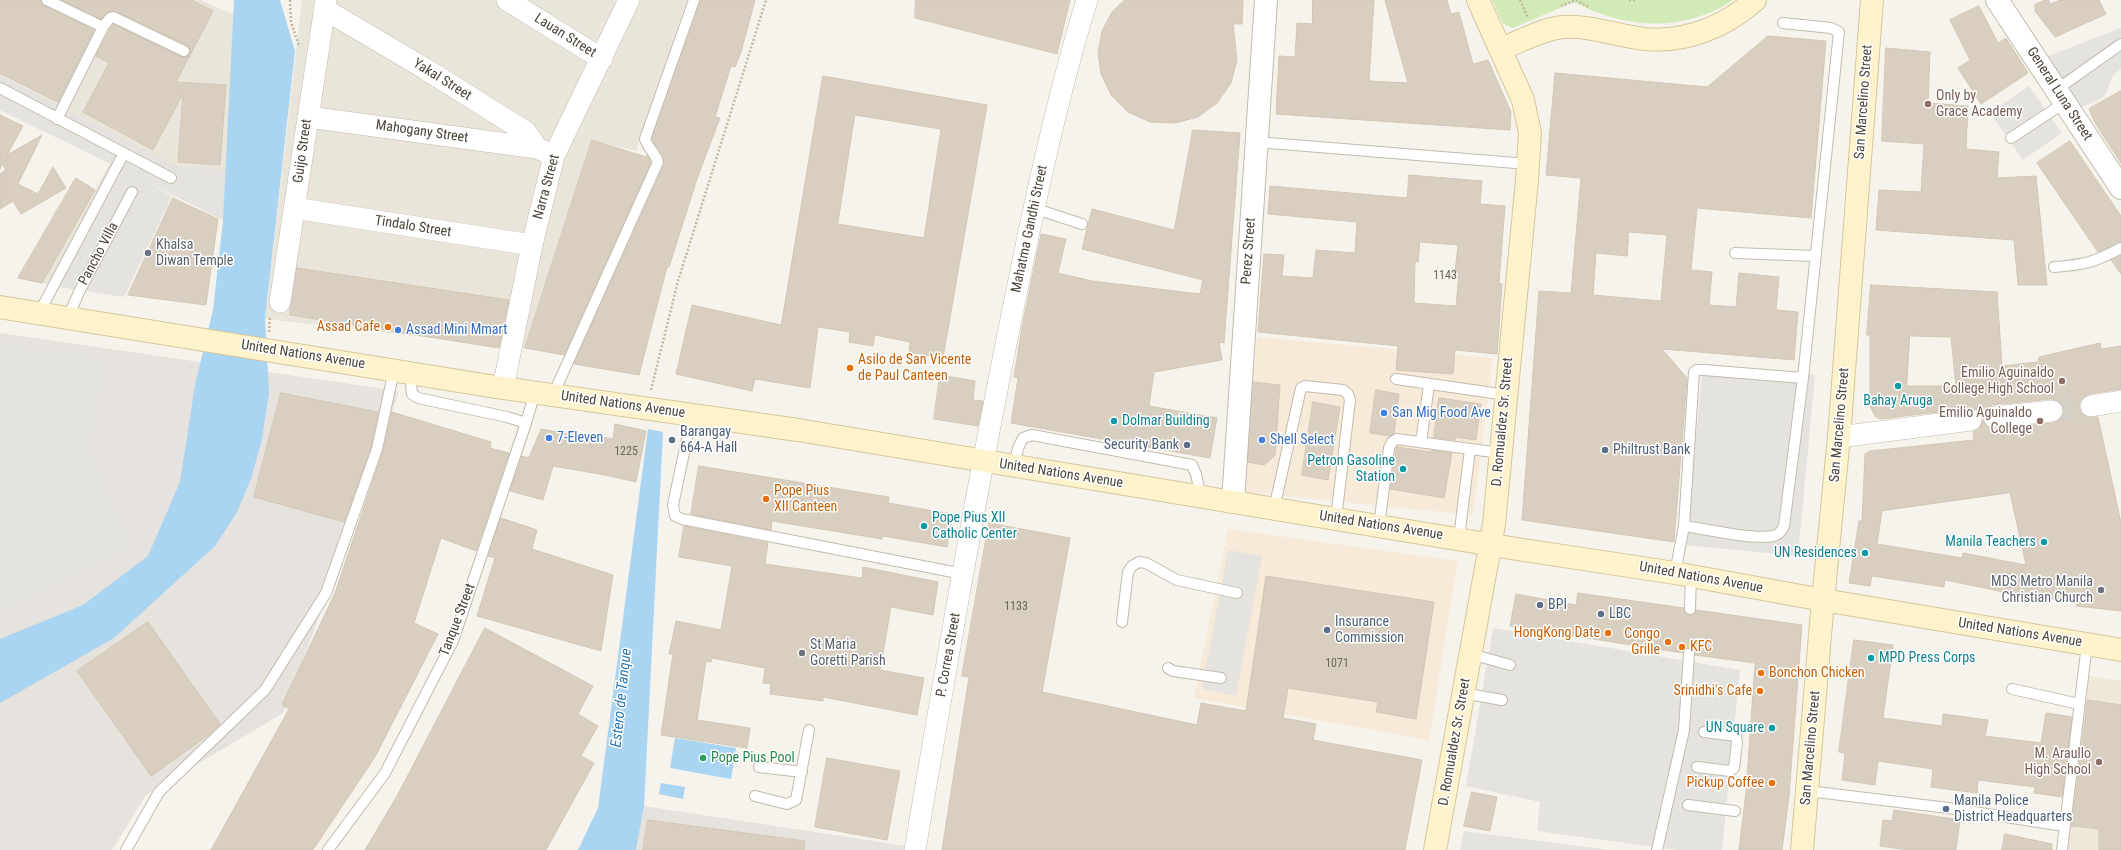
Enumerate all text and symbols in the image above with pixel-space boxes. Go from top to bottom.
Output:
street label: Lauan Street [531,10,599,62]
street label: San Marcelino Street [1852,44,1876,160]
street label: General Luna Street [2023,44,2095,144]
street label: Yakal Street [410,55,474,105]
place label: Only by Grace Academy [1936,88,2022,120]
marker: Only by Grace Academy [1923,99,1933,109]
street label: Mahogany Street [375,117,469,147]
street label: Guijo Street [290,118,316,184]
street label: Narra Street [530,153,564,221]
street label: Mahatma Gandhi Street [1008,164,1052,294]
street label: Tindalo Street [374,213,452,241]
street label: Perez Street [1238,217,1260,285]
street label: Pancho Villa [75,220,123,288]
place label: Khalsa Diwan Temple [156,237,233,270]
marker: Khalsa Diwan Temple [143,248,153,258]
house number: 1143 [1433,269,1457,283]
place label: Assad Cafe [317,319,380,335]
marker: Assad Cafe [383,322,393,332]
place label: Assad Mini Mmart [406,322,507,338]
marker: Assad Mini Mmart [393,325,403,335]
street label: United Nations Avenue [240,337,366,373]
place label: Asilo de San Vicente de Paul Canteen [858,352,971,384]
street label: D. Romualdez Sr. Street [1489,357,1517,487]
marker: Asilo de San Vicente de Paul Canteen [845,363,855,373]
place label: Emilio Aguinaldo College High School [1943,365,2054,398]
street label: San Marcelino Street [1827,367,1853,483]
marker: Emilio Aguinaldo College High School [2057,376,2067,386]
marker: Bahay Aruga [1893,381,1903,391]
street label: United Nations Avenue [560,388,686,422]
place label: Bahay Aruga [1863,393,1933,409]
place label: San Mig Food Ave [1392,405,1491,421]
place label: Emilio Aguinaldo College [1939,405,2032,438]
marker: San Mig Food Ave [1379,408,1389,418]
place label: Dolmar Building [1122,413,1210,429]
marker: Dolmar Building [1109,416,1119,426]
marker: Emilio Aguinaldo College [2035,416,2045,426]
place label: Barangay 664-A Hall [680,424,737,456]
place label: 7-Eleven [557,430,603,446]
place label: Shell Select [1270,432,1334,448]
marker: 7-Eleven [544,433,554,443]
marker: Barangay 664-A Hall [667,435,677,445]
marker: Shell Select [1257,435,1267,445]
place label: Security Bank [1104,437,1179,453]
marker: Security Bank [1182,440,1192,450]
place label: Philtrust Bank [1613,442,1690,458]
house number: 1225 [614,445,638,459]
marker: Philtrust Bank [1600,445,1610,455]
place label: Petron Gasoline Station [1307,453,1395,486]
street label: United Nations Avenue [998,456,1124,492]
marker: Petron Gasoline Station [1398,464,1408,474]
place label: Pope Pius XII Canteen [774,483,837,516]
marker: Pope Pius XII Canteen [761,494,771,504]
street label: United Nations Avenue [1318,508,1444,544]
place label: Pope Pius XII Catholic Center [932,510,1017,542]
marker: Pope Pius XII Catholic Center [919,521,929,531]
place label: Manila Teachers [1945,534,2036,550]
marker: Manila Teachers [2039,537,2049,547]
place label: UN Residences [1774,545,1857,561]
marker: UN Residences [1860,548,1870,558]
street label: United Nations Avenue [1638,559,1764,597]
place label: MDS Metro Manila Christian Church [1991,574,2093,606]
street label: Tanque Street [436,581,480,659]
marker: MDS Metro Manila Christian Church [2096,585,2106,595]
place label: BPI [1548,597,1567,613]
house number: 1133 [1004,600,1028,614]
marker: BPI [1535,600,1545,610]
place label: LBC [1609,606,1631,622]
marker: LBC [1596,609,1606,619]
street label: P. Correa Street [933,612,965,698]
place label: Insurance Commission [1335,614,1404,646]
street label: United Nations Avenue [1957,615,2083,651]
marker: Insurance Commission [1322,625,1332,635]
place label: HongKong Date [1514,625,1600,641]
place label: Congo Grille [1624,626,1660,658]
marker: HongKong Date [1603,628,1613,638]
place label: St Maria Goretti Parish [810,637,886,670]
marker: Congo Grille [1663,637,1673,647]
place label: KFC [1690,639,1712,655]
marker: KFC [1677,642,1687,652]
water label: Estero de Tanque [608,648,636,748]
marker: St Maria Goretti Parish [797,648,807,658]
place label: MPD Press Corps [1879,650,1975,666]
marker: MPD Press Corps [1866,653,1876,663]
house number: 1071 [1325,657,1349,671]
place label: Bonchon Chicken [1769,665,1865,681]
marker: Bonchon Chicken [1756,668,1766,678]
street label: D. Romualdez Sr. Street [1436,677,1474,807]
place label: Srinidhi's Cafe [1673,683,1752,699]
marker: Srinidhi's Cafe [1755,686,1765,696]
street label: San Marcelino Street [1798,690,1824,806]
place label: UN Square [1706,720,1764,736]
marker: UN Square [1767,723,1777,733]
place label: M. Araullo High School [2024,746,2091,778]
place label: Pope Pius Pool [711,750,795,766]
marker: Pope Pius Pool [698,753,708,763]
marker: M. Araullo High School [2094,757,2104,767]
place label: Pickup Coffee [1687,775,1764,791]
marker: Pickup Coffee [1767,778,1777,788]
place label: Manila Police District Headquarters [1954,793,2072,826]
marker: Manila Police District Headquarters [1941,804,1951,814]

